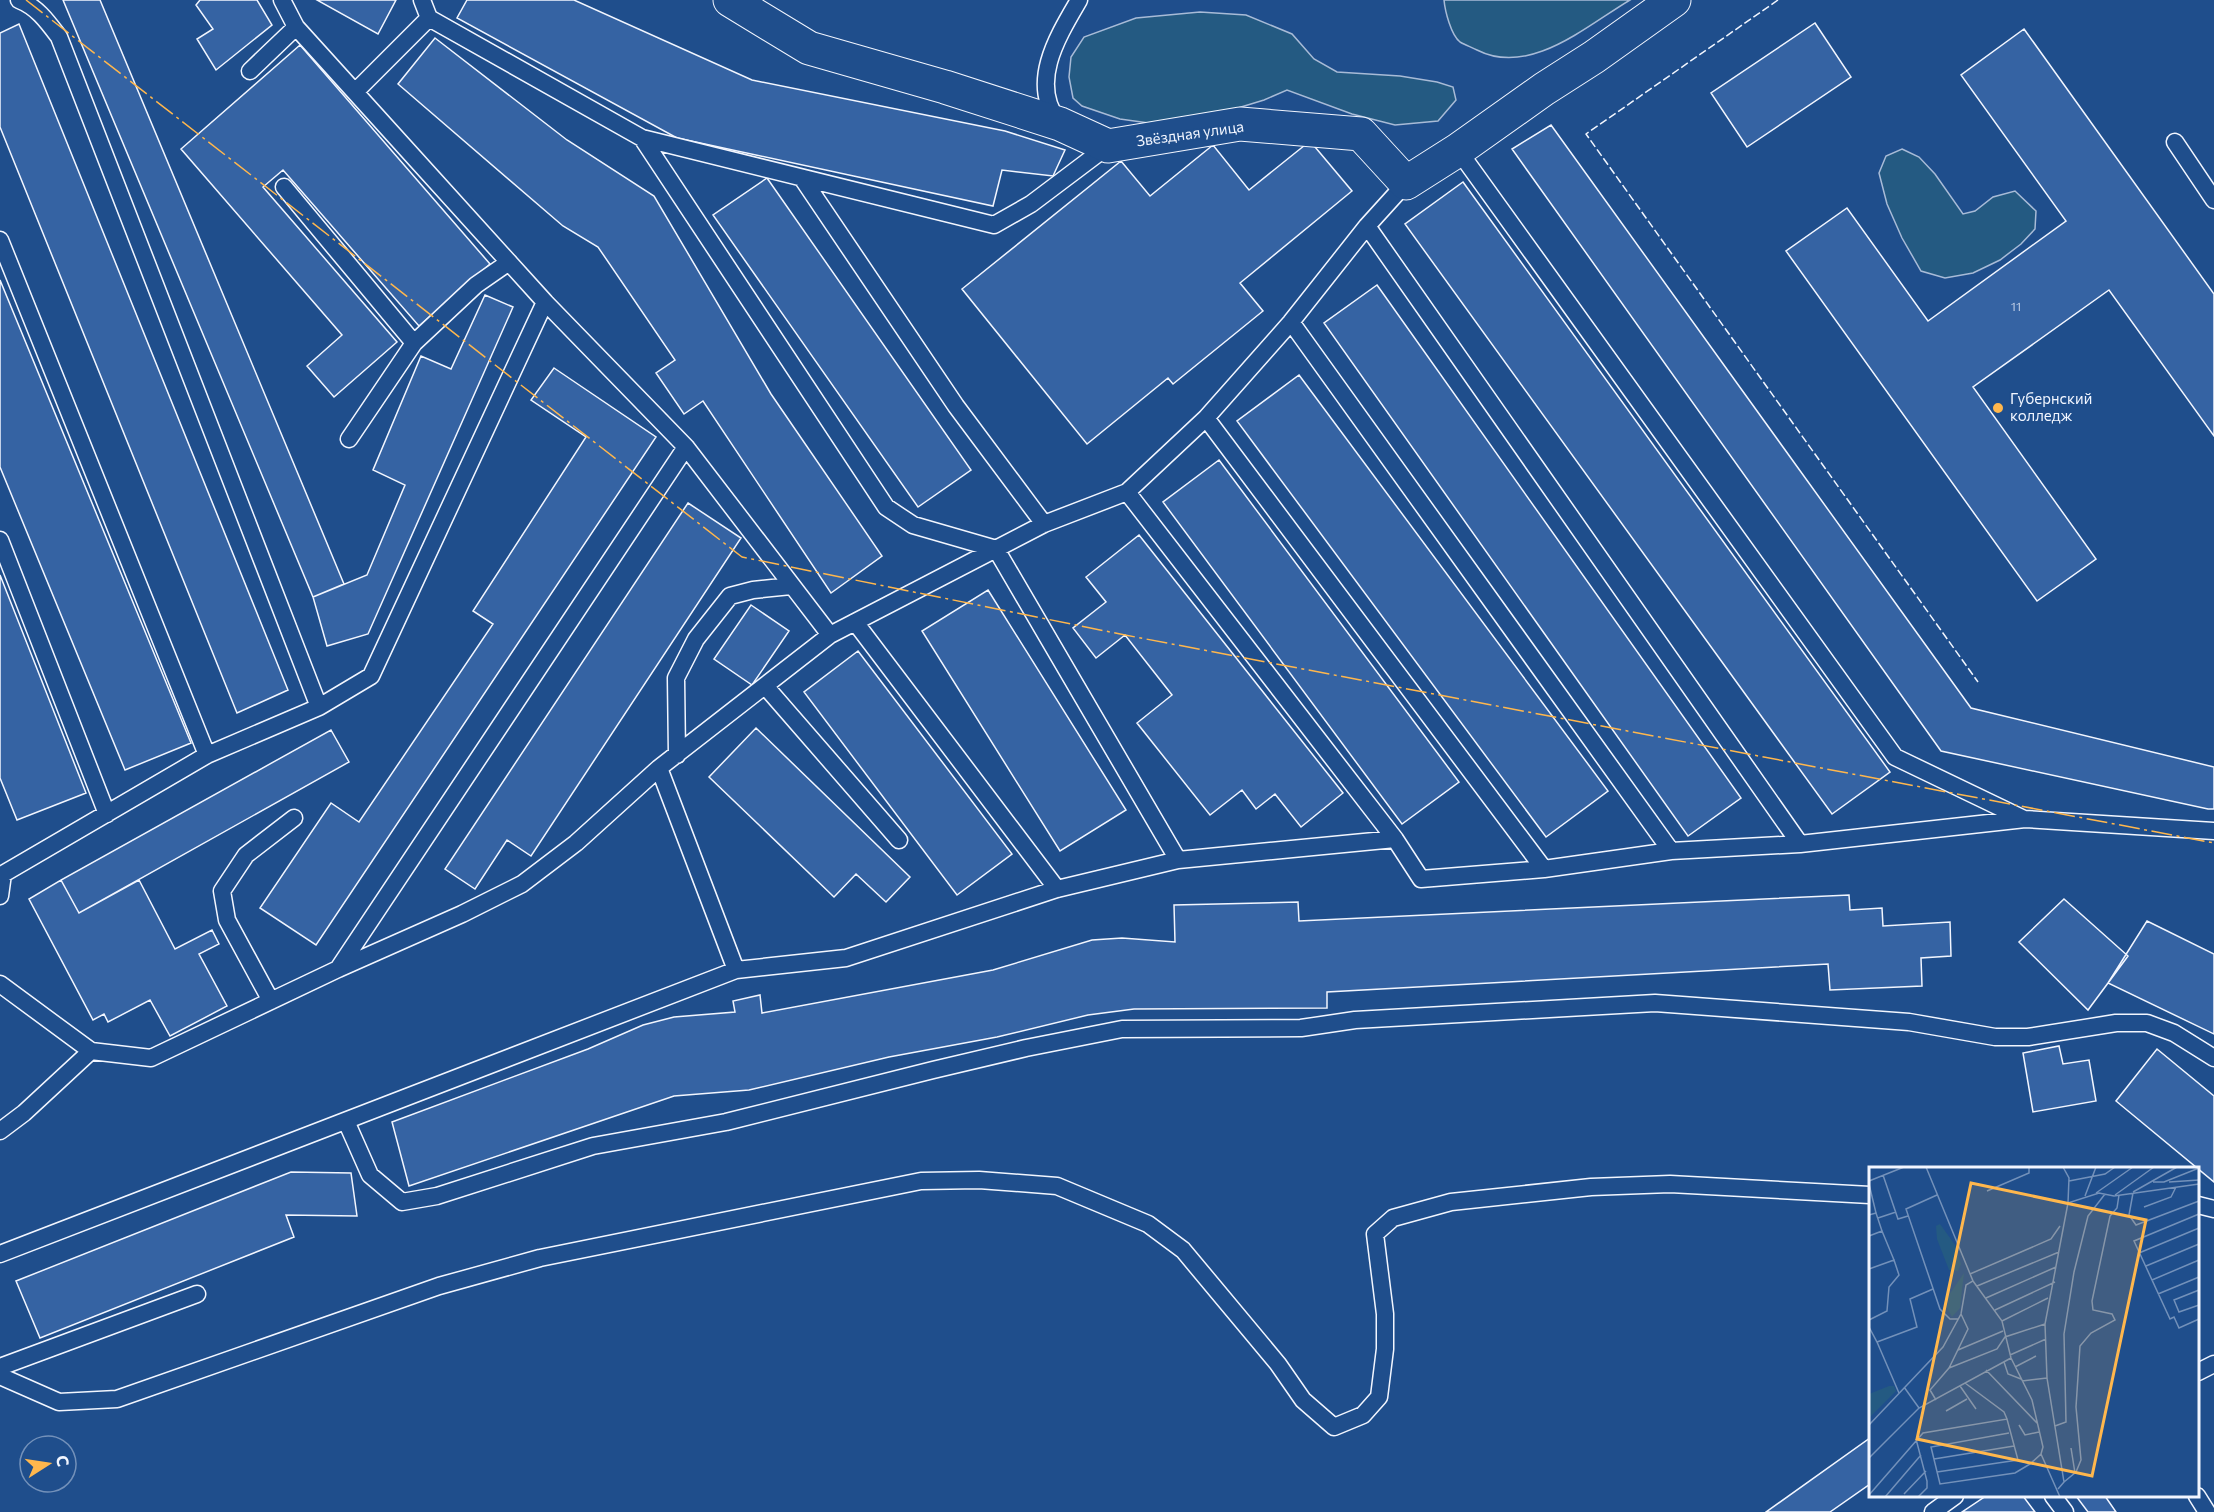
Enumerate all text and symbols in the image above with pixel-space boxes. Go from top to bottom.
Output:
street label: Звёздная улица [1135,117,1245,149]
house number: 11 [2011,299,2021,313]
place label: Губернский колледж [2010,389,2092,424]
marker: Губернский колледж [1991,401,2005,415]
inset map [1869,1167,2199,1497]
north arrow [18,1434,78,1494]
text: С [53,1453,74,1468]

